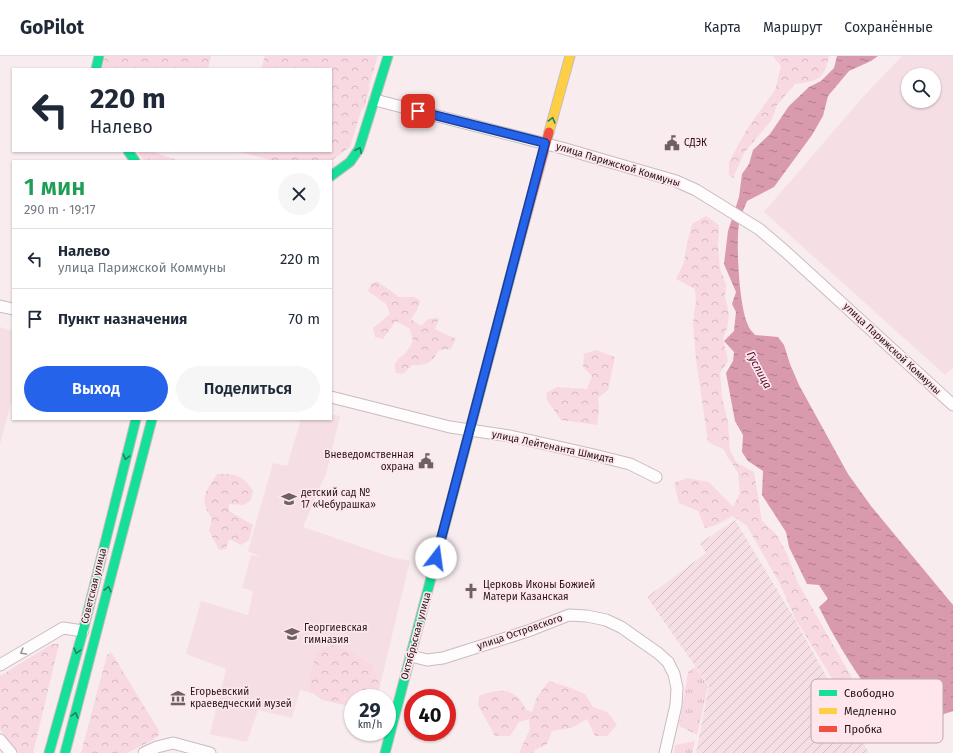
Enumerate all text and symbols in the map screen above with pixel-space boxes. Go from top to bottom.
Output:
text: GoPilot [20,16,84,39]
text: Карта [704,19,741,36]
text: Маршрут [763,19,822,36]
text: Сохранённые [844,19,933,36]
map controls [901,68,941,108]
button: search [901,68,941,108]
text: 220 m [90,82,166,115]
icon: left [24,84,76,136]
pin [401,94,435,128]
icon: arrive [407,100,429,122]
text: Налево [90,116,153,138]
one-way arrow [547,116,556,123]
public building icon: СДЭК [663,134,681,152]
place label: СДЭК [684,137,707,149]
street label: улица Парижской Коммуны [554,140,682,190]
one-way arrow [354,147,362,154]
text: 1 мин [24,173,85,201]
button: close [278,173,320,215]
text: 290 m · 19:17 [24,202,95,217]
text: Налево [58,242,110,260]
icon: left [24,248,46,270]
text: 220 m [280,250,320,268]
text: улица Парижской Коммуны [58,260,226,275]
street label: улица Парижской Коммуны [841,301,943,397]
icon: arrive [24,308,46,330]
text: Пункт назначения [58,310,187,328]
text: 70 m [288,310,320,328]
water label: Гуслица [744,349,774,391]
button: Выход [24,366,168,412]
button: Поделиться [176,366,320,412]
street label: улица Лейтенанта Шмидта [491,428,615,466]
place label: Вневедомственная охрана [324,449,414,473]
public building icon: Вневедомственная охрана [417,452,435,470]
one-way arrow [122,453,131,460]
place label: детский сад № 17 «Чебурашка» [301,487,376,511]
school or university icon: детский сад № 17 «Чебурашка» [280,490,298,508]
position arrow [415,537,457,579]
street label: Советская улица [79,547,109,625]
place label: Церковь Иконы Божией Матери Казанская [483,579,595,603]
church icon: Церковь Иконы Божией Матери Казанская [462,582,480,600]
one-way arrow [103,586,112,593]
street label: Октябрьская улица [399,591,433,681]
street label: улица Островского [476,612,565,652]
place label: Георгиевская гимназия [304,622,367,646]
school or university icon: Георгиевская гимназия [283,625,301,643]
one-way arrow [20,647,27,654]
one-way arrow [73,647,82,654]
legend [811,679,943,743]
place label: Егорьевский краеведческий музей [190,686,292,710]
text: Свободно [844,687,894,700]
museum icon: Егорьевский краеведческий музей [169,689,187,707]
speed limit sign: 40 [404,689,456,741]
text: 29 [359,698,381,722]
text: Медленно [844,705,896,718]
one-way arrow [71,712,79,718]
text: km/h [358,719,382,731]
text: Пробка [844,723,882,736]

